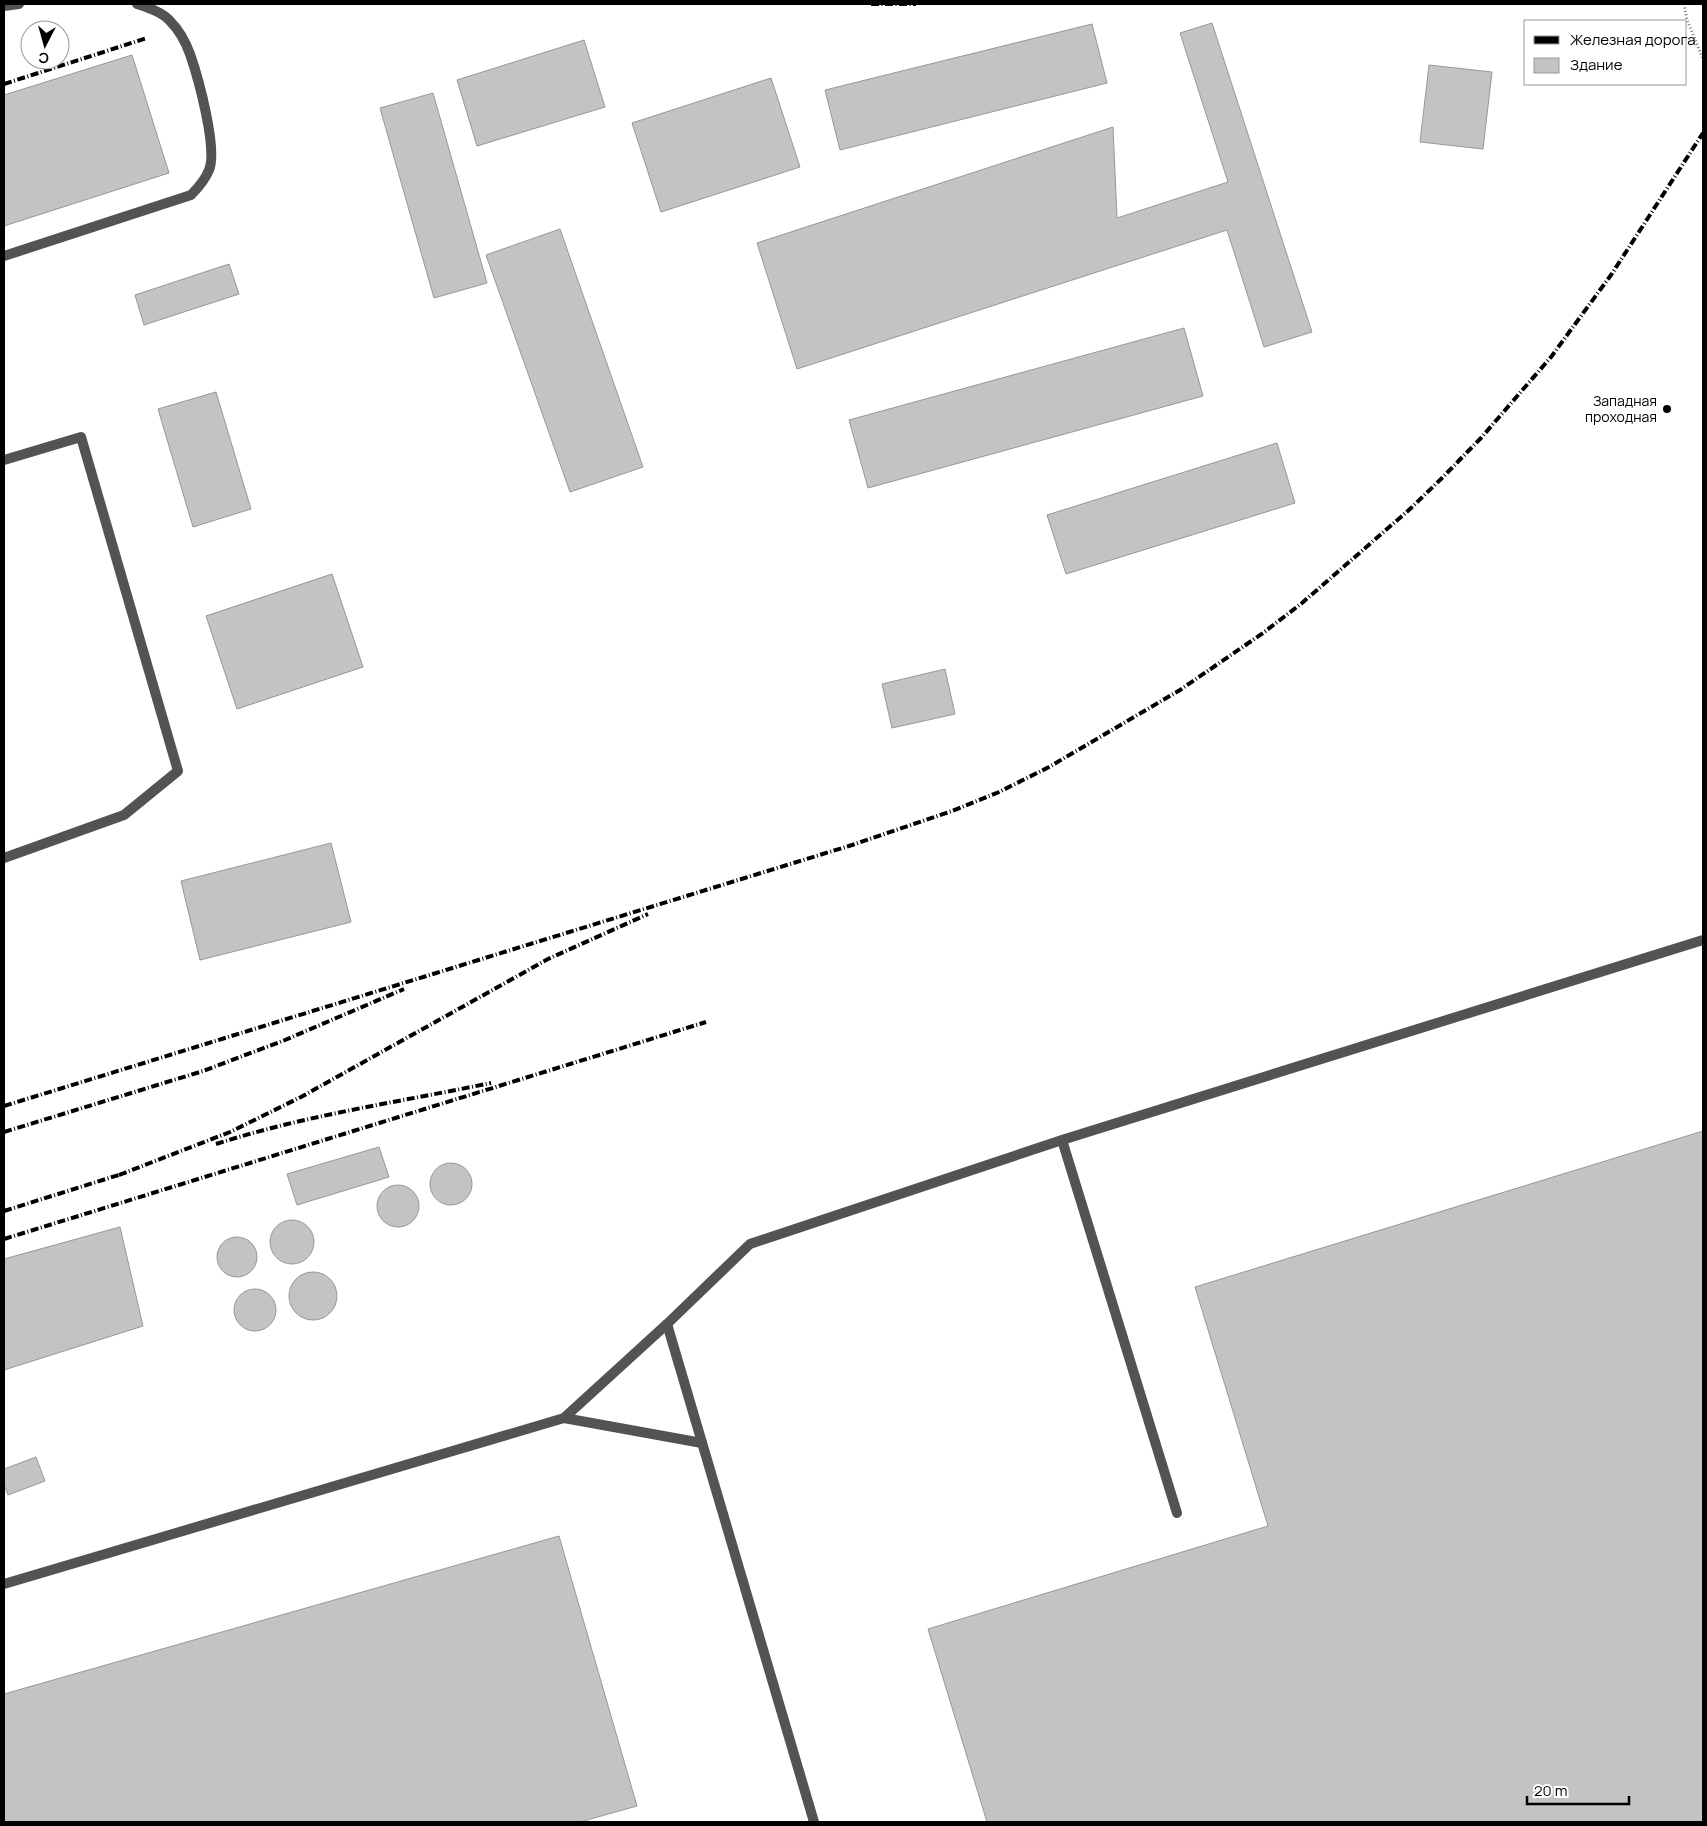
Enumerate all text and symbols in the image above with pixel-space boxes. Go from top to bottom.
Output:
north arrow [20,20,70,70]
legend [1524,20,1687,85]
text: Железная дорога [1570,29,1695,50]
text: С [37,48,50,68]
text: Здание [1570,54,1623,75]
place label: Западная проходная [1585,391,1657,426]
marker: Западная проходная [1661,403,1673,415]
scale bar [1527,1774,1630,1806]
text: 20 m [1534,1780,1567,1801]

